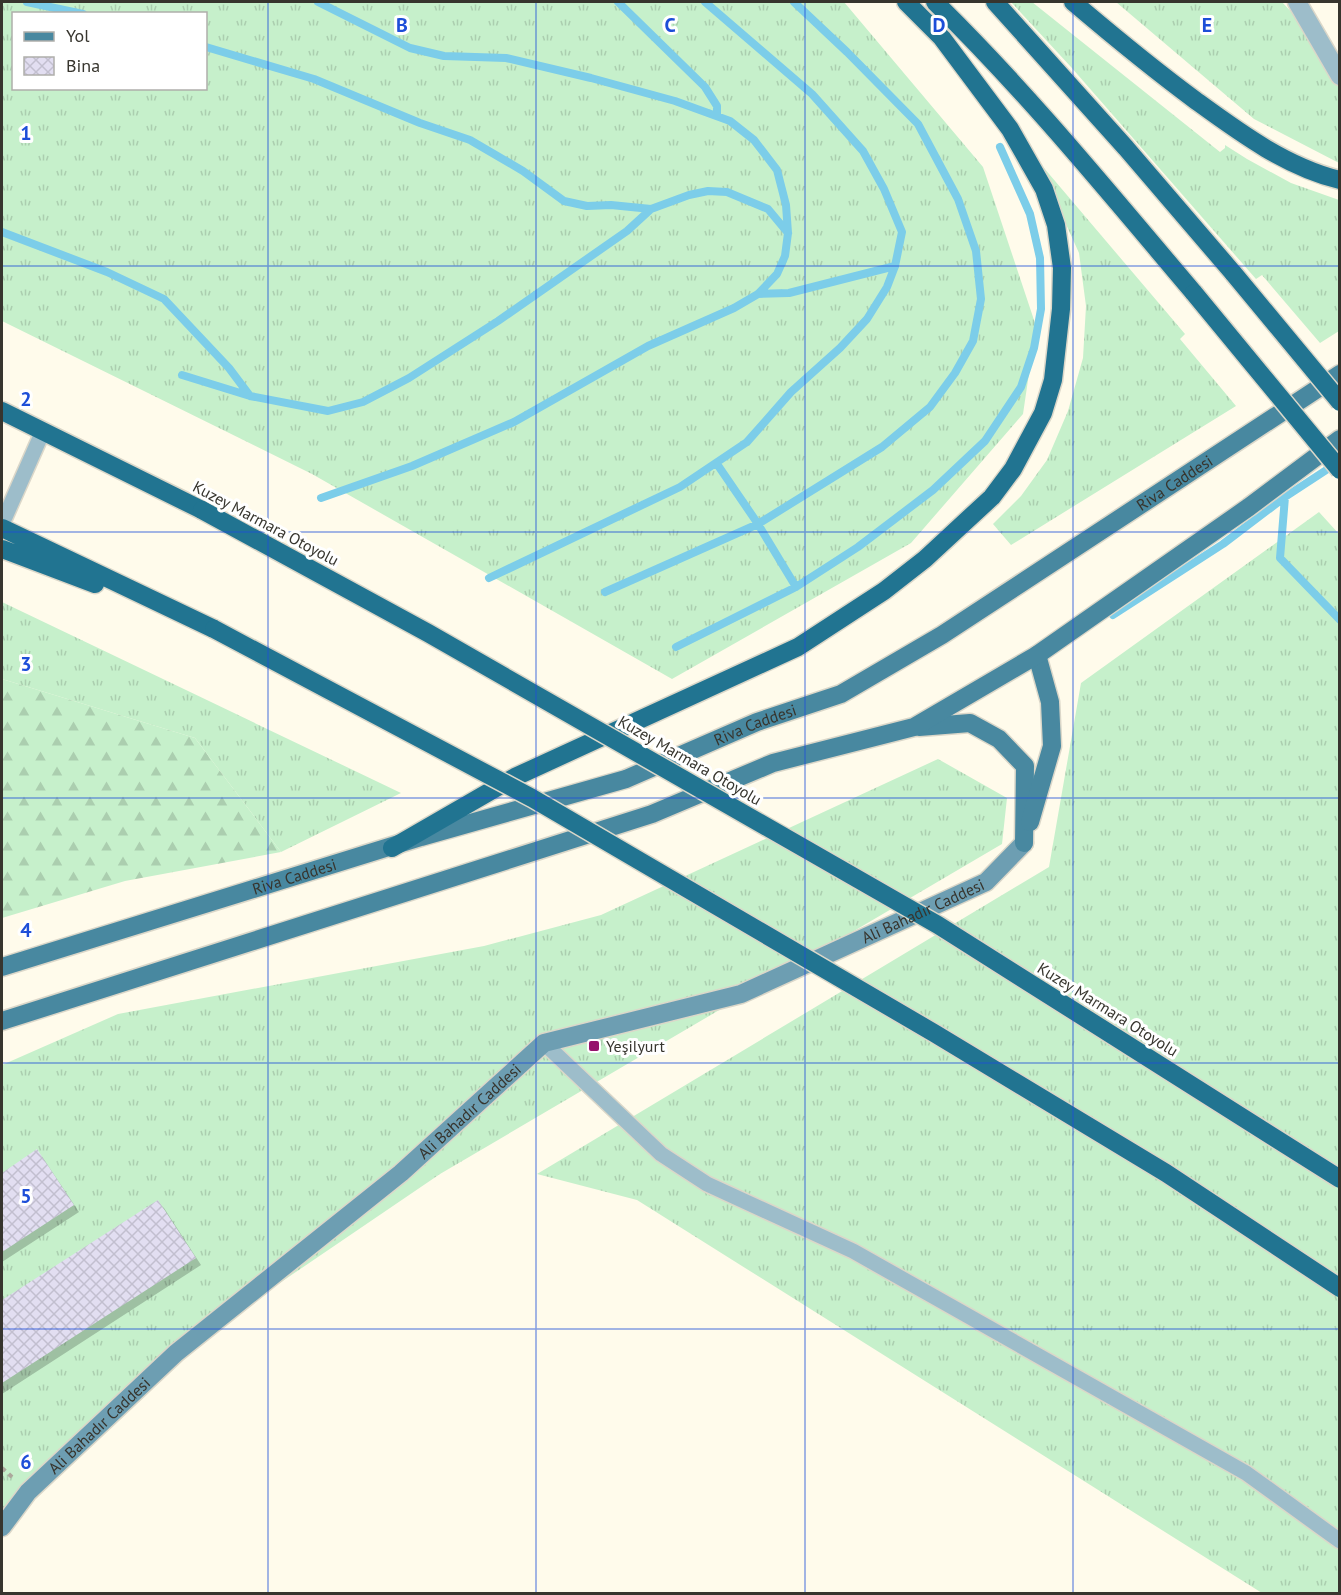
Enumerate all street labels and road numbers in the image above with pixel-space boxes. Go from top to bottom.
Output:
street label: Riva Caddesi [1133,450,1216,515]
street label: Kuzey Marmara Otoyolu [190,476,342,570]
street label: Riva Caddesi [711,700,799,750]
street label: Kuzey Marmara Otoyolu [615,711,765,809]
street label: Riva Caddesi [250,854,339,899]
street label: Ali Bahadır Caddesi [858,874,987,948]
street label: Kuzey Marmara Otoyolu [1034,958,1182,1060]
street label: Ali Bahadır Caddesi [413,1059,525,1163]
street label: Ali Bahadır Caddesi [44,1373,154,1478]

